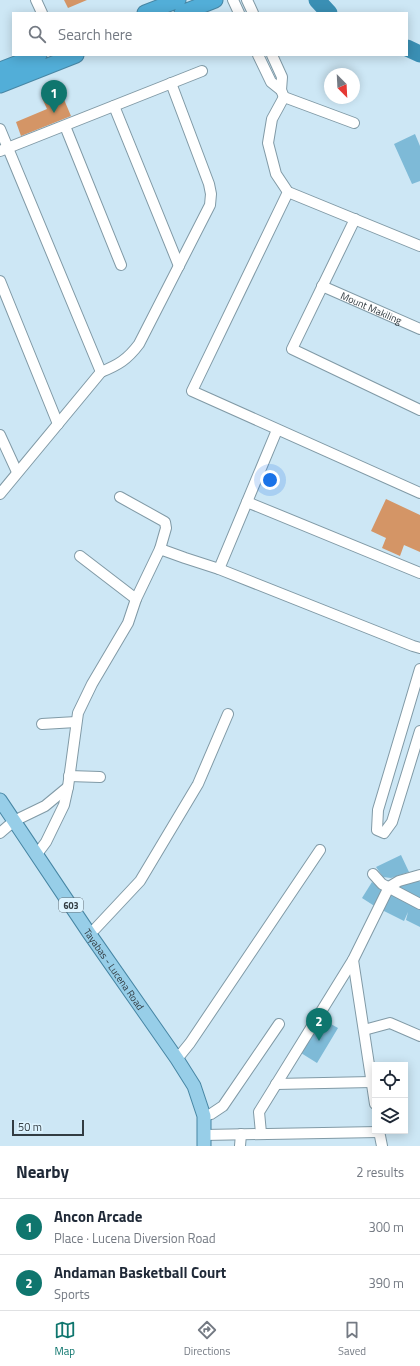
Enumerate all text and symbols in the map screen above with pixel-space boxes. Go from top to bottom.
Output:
search box [12,12,408,56]
icon: search [26,23,48,45]
text: Search here [58,23,132,46]
north arrow [324,68,360,104]
pin: 1 [41,80,67,113]
street label: Mount Makiling [338,288,404,328]
your location [260,470,280,490]
road number: 603 [59,898,83,912]
street label: Tayabas - Lucena Road [80,925,148,1013]
pin: 2 [306,1008,332,1041]
map controls [372,1062,408,1134]
button: locate [372,1062,408,1098]
button: layers [372,1098,408,1134]
scale bar [12,1118,84,1137]
text: 50 m [18,1119,42,1135]
text: Nearby [16,1159,69,1185]
text: 2 results [356,1162,404,1182]
text: Ancon Arcade [54,1205,142,1228]
text: 1 [25,1217,33,1237]
text: 300 m [368,1217,404,1237]
text: Place · Lucena Diversion Road [54,1228,216,1248]
text: Andaman Basketball Court [54,1261,226,1284]
text: 2 [25,1273,33,1293]
text: 390 m [368,1273,404,1293]
text: Sports [54,1284,90,1304]
tab: Map [54,1319,76,1359]
tab: Directions [184,1319,230,1359]
tab: Saved [338,1319,366,1359]

